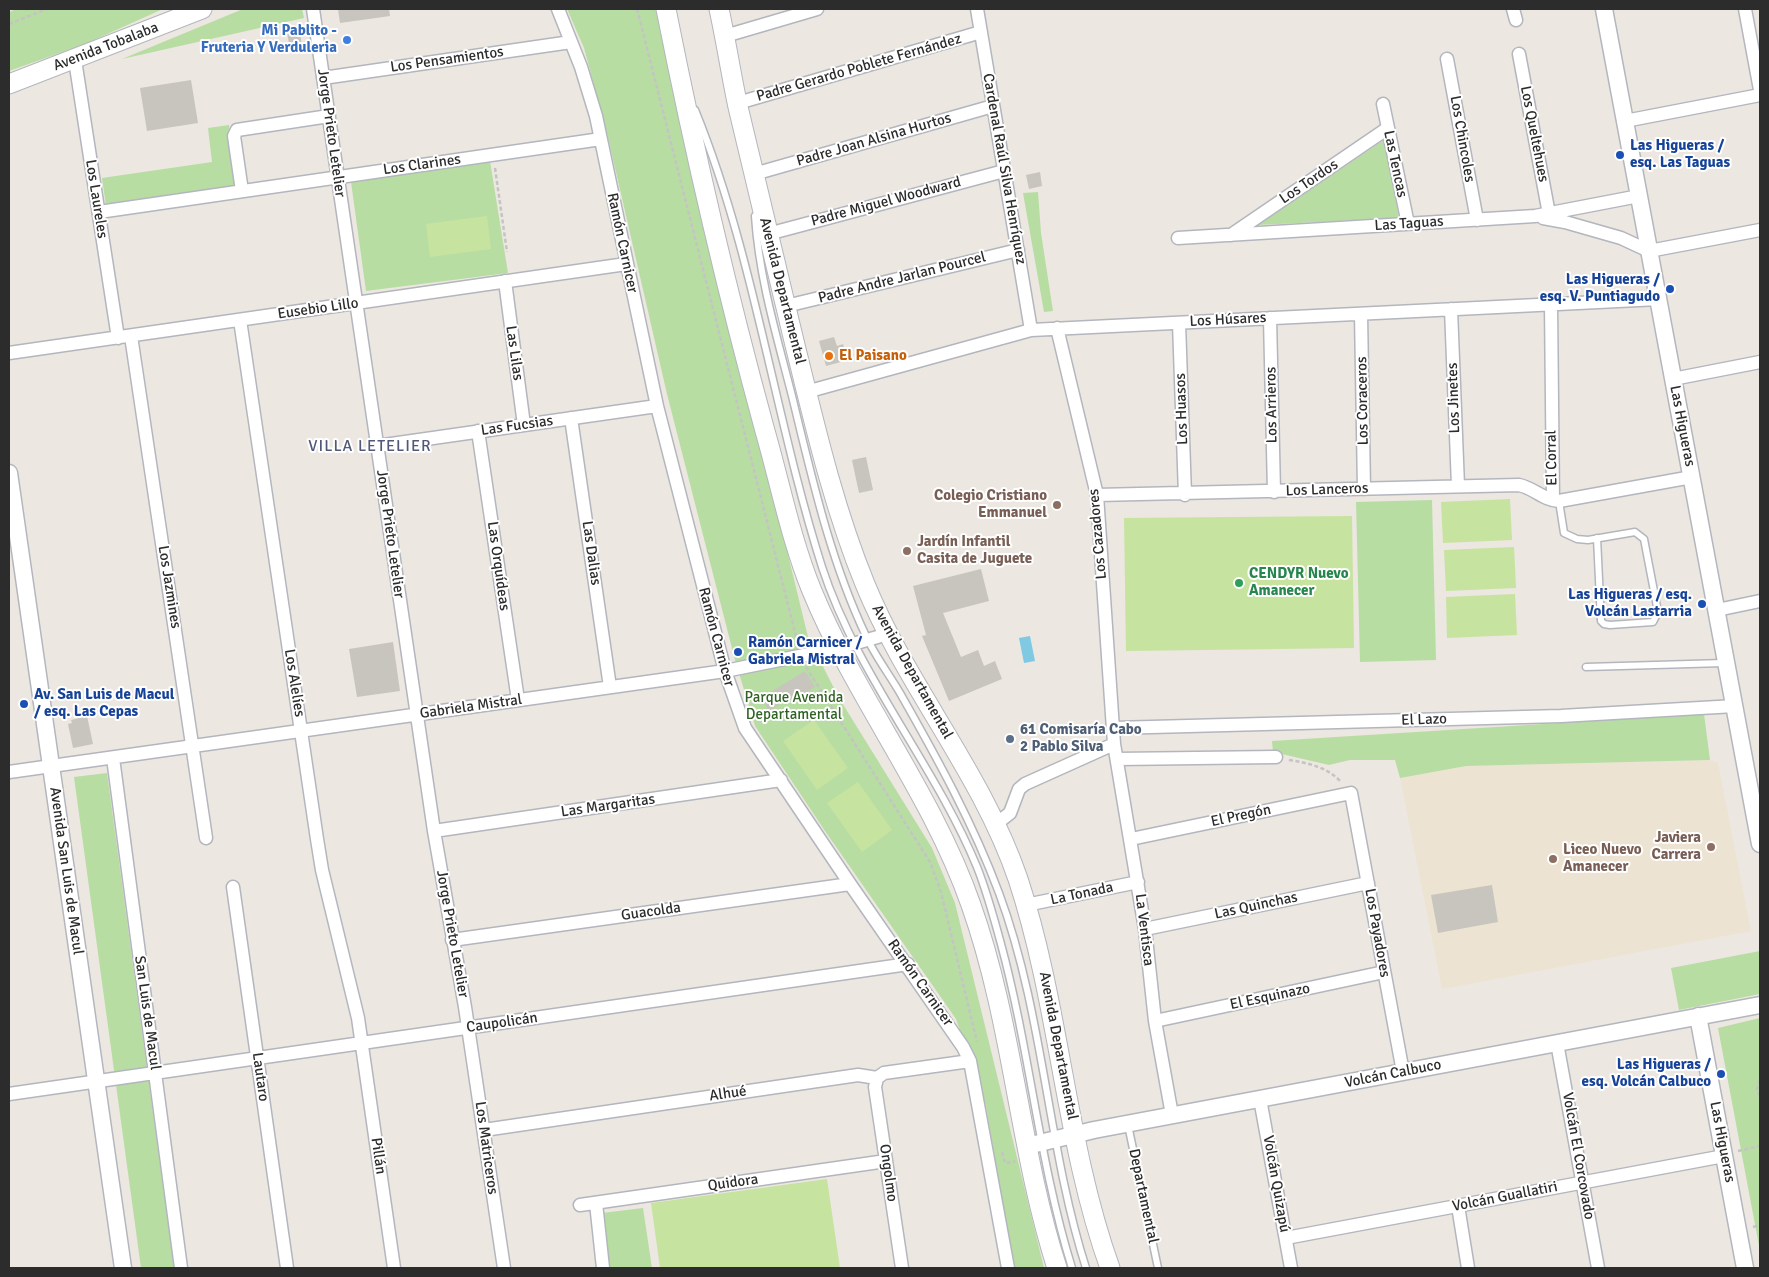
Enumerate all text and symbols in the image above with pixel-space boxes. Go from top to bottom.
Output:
street label: Avenida Tobalaba [51,19,161,75]
place label: Mi Pablito - Fruteria Y Verduleria [201,22,337,57]
street label: Padre Gerardo Poblete Fernández [754,30,964,106]
marker: Mi Pablito - Fruteria Y Verduleria [341,34,353,46]
street label: Los Pensamientos [389,43,505,77]
street label: Jorge Prieto Letelier [313,68,349,198]
street label: Cardenal Raúl Silva Henríquez [978,72,1030,266]
street label: Los Queltehues [1516,84,1552,184]
street label: Los Chincoles [1446,94,1478,184]
street label: Padre Joan Alsina Hurtos [795,109,953,171]
street label: Las Tencas [1379,129,1411,199]
place label: Las Higueras / esq. Las Taguas [1630,137,1730,172]
marker: Las Higueras / esq. Las Taguas [1614,149,1626,161]
street label: Los Clarines [382,151,462,179]
street label: Los Tordos [1276,156,1342,208]
street label: Los Laureles [81,158,111,240]
street label: Padre Miguel Woodward [809,173,963,231]
street label: Ramón Carnicer [603,191,641,295]
street label: Las Taguas [1374,213,1444,235]
street label: Avenida Departamental [755,216,809,366]
street label: Padre Andre Jarlan Pourcel [816,248,988,308]
place label: Las Higueras / esq. V. Puntiagudo [1540,271,1660,306]
marker: Las Higueras / esq. V. Puntiagudo [1664,283,1676,295]
street label: Eusebio Lillo [276,294,360,324]
street label: Los Húsares [1189,309,1267,331]
street label: Las Lilas [501,324,527,382]
place label: El Paisano [839,347,907,365]
marker: El Paisano [823,350,835,362]
street label: Los Coraceros [1353,356,1373,446]
street label: Los Jinetes [1444,362,1464,434]
street label: Los Arrieros [1262,366,1282,444]
street label: Los Huasos [1172,373,1192,445]
street label: Las Higueras [1665,384,1699,468]
street label: Las Fucsias [480,412,554,440]
street label: El Corral [1543,430,1561,486]
district label: VILLA LETELIER [307,437,433,457]
street label: Jorge Prieto Letelier [372,469,408,599]
street label: Los Lanceros [1285,480,1369,500]
place label: Colegio Cristiano Emmanuel [934,487,1047,522]
street label: Los Cazadores [1085,488,1111,580]
marker: Colegio Cristiano Emmanuel [1051,499,1063,511]
street label: Las Orquídeas [483,520,513,612]
street label: Las Dalias [578,520,604,586]
place label: Jardín Infantil Casita de Juguete [917,533,1032,568]
street label: Los Jazmines [154,544,184,630]
marker: Jardín Infantil Casita de Juguete [901,545,913,557]
place label: CENDYR Nuevo Amanecer [1249,565,1348,600]
marker: CENDYR Nuevo Amanecer [1233,577,1245,589]
street label: Ramón Carnicer [694,585,738,689]
place label: Las Higueras / esq. Volcán Lastarria [1568,586,1692,621]
marker: Las Higueras / esq. Volcán Lastarria [1696,598,1708,610]
street label: Avenida Departamental [868,602,956,742]
place label: Ramón Carnicer / Gabriela Mistral [748,634,862,669]
marker: Ramón Carnicer / Gabriela Mistral [732,646,744,658]
street label: Los Alelíes [280,648,308,718]
place label: Av. San Luis de Macul / esq. Las Cepas [34,686,174,721]
park label: Parque Avenida Departamental [745,689,843,724]
street label: Gabriela Mistral [419,691,523,723]
marker: Av. San Luis de Macul / esq. Las Cepas [18,698,30,710]
street label: El Lazo [1401,710,1447,730]
place label: 61 Comisaría Cabo 2 Pablo Silva [1020,721,1142,756]
marker: 61 Comisaría Cabo 2 Pablo Silva [1004,733,1016,745]
street label: Avenida San Luis de Macul [45,786,87,956]
street label: Las Margaritas [560,790,656,822]
street label: El Pregón [1209,801,1273,831]
place label: Javiera Carrera [1652,829,1701,864]
place label: Liceo Nuevo Amanecer [1563,841,1642,876]
marker: Javiera Carrera [1705,841,1717,853]
marker: Liceo Nuevo Amanecer [1547,853,1559,865]
street label: Jorge Prieto Letelier [432,869,472,999]
street label: La Tonada [1049,879,1115,909]
street label: Los Payadores [1360,887,1394,979]
street label: Las Quinchas [1213,888,1299,924]
street label: La Ventisca [1131,893,1157,967]
street label: Guacolda [620,899,682,925]
street label: Ramón Carnicer [883,936,957,1030]
street label: San Luis de Macul [130,955,164,1071]
street label: Avenida Departamental [1035,970,1081,1122]
street label: El Esquinazo [1228,980,1312,1014]
street label: Caupolicán [465,1009,539,1037]
street label: Lautaro [248,1051,272,1103]
street label: Volcán Calbuco [1343,1056,1443,1092]
place label: Las Higueras / esq. Volcán Calbuco [1582,1056,1711,1091]
marker: Las Higueras / esq. Volcán Calbuco [1715,1068,1727,1080]
street label: Alhué [708,1082,748,1106]
street label: Volcán El Corcovado [1558,1091,1598,1221]
street label: Los Matriceros [471,1100,501,1196]
street label: Las Higueras [1705,1100,1739,1184]
street label: Volcán Quizapú [1259,1134,1293,1234]
street label: Pillán [367,1136,389,1176]
street label: Ongolmo [875,1143,901,1203]
street label: Departamental [1124,1147,1162,1245]
street label: Quidora [707,1171,759,1195]
street label: Volcán Guallatiri [1451,1178,1559,1216]

